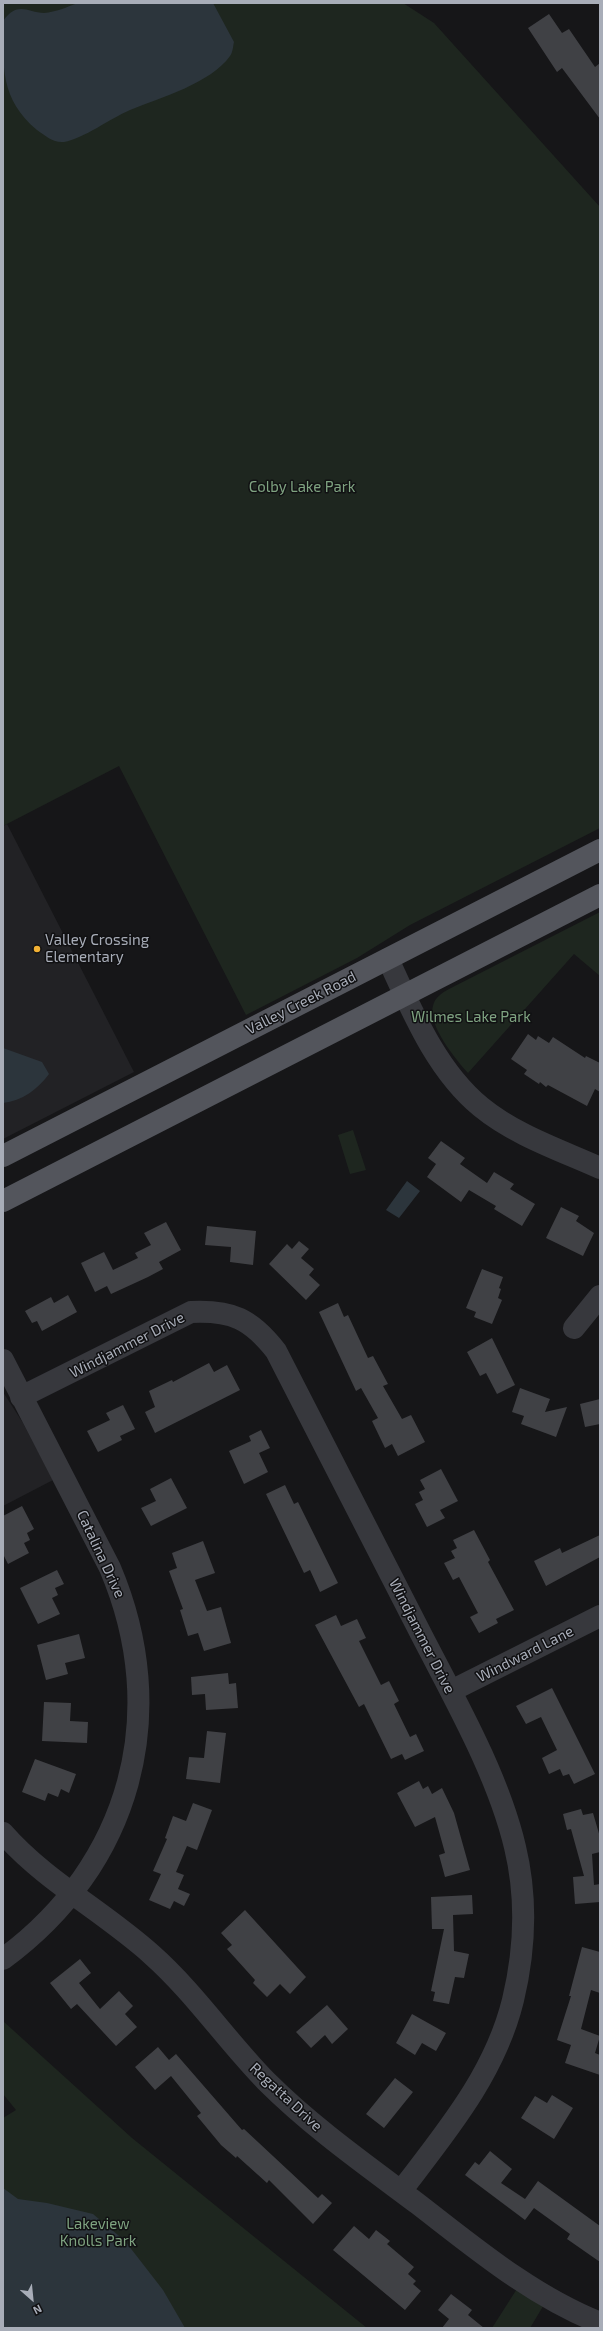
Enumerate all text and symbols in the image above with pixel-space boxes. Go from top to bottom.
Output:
park label: Colby Lake Park [249,478,355,496]
place label: Valley Crossing Elementary [45,931,149,966]
marker: Valley Crossing Elementary [32,944,42,954]
street label: Valley Creek Road [243,967,359,1039]
park label: Wilmes Lake Park [411,1008,531,1026]
street label: Windjammer Drive [67,1308,187,1382]
street label: Catalina Drive [73,1507,129,1601]
street label: Windjammer Drive [385,1576,459,1696]
street label: Windward Lane [474,1622,576,1686]
street label: Regatta Drive [246,2059,326,2135]
park label: Lakeview Knolls Park [60,2215,136,2250]
north arrow [12,2279,52,2319]
text: N [31,2303,44,2318]

